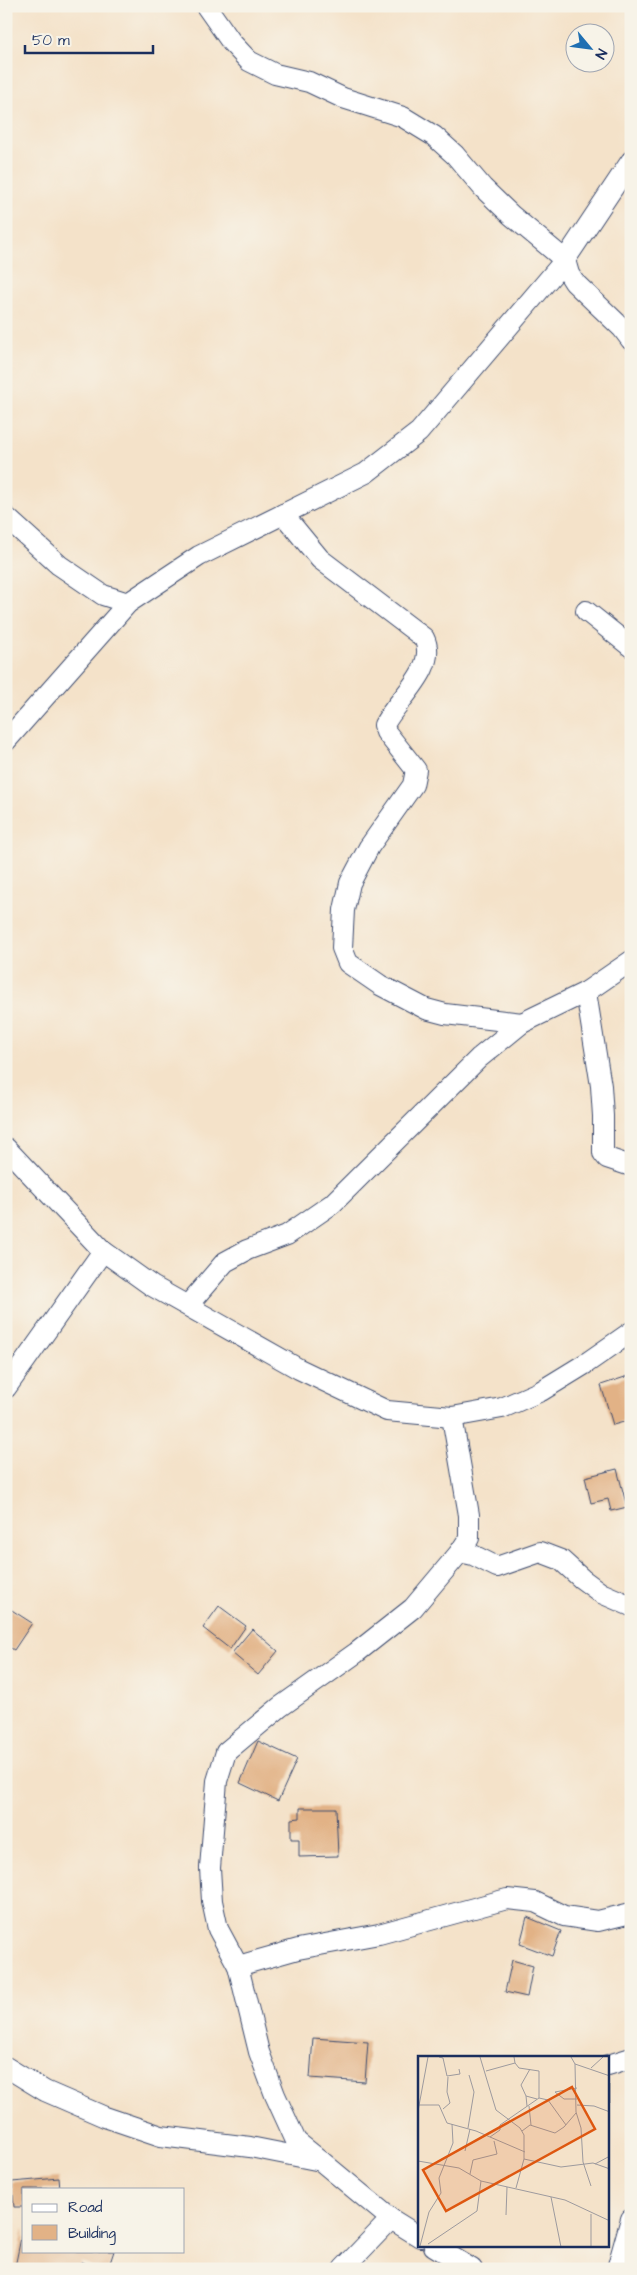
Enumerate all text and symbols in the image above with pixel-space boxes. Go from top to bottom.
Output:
scale bar [25,22,152,54]
north arrow [564,22,614,72]
text: 50 m [32,30,70,51]
text: N [590,45,611,63]
inset map [418,2056,610,2248]
legend [22,2188,185,2252]
text: Road [68,2197,103,2218]
text: Building [68,2223,116,2245]

